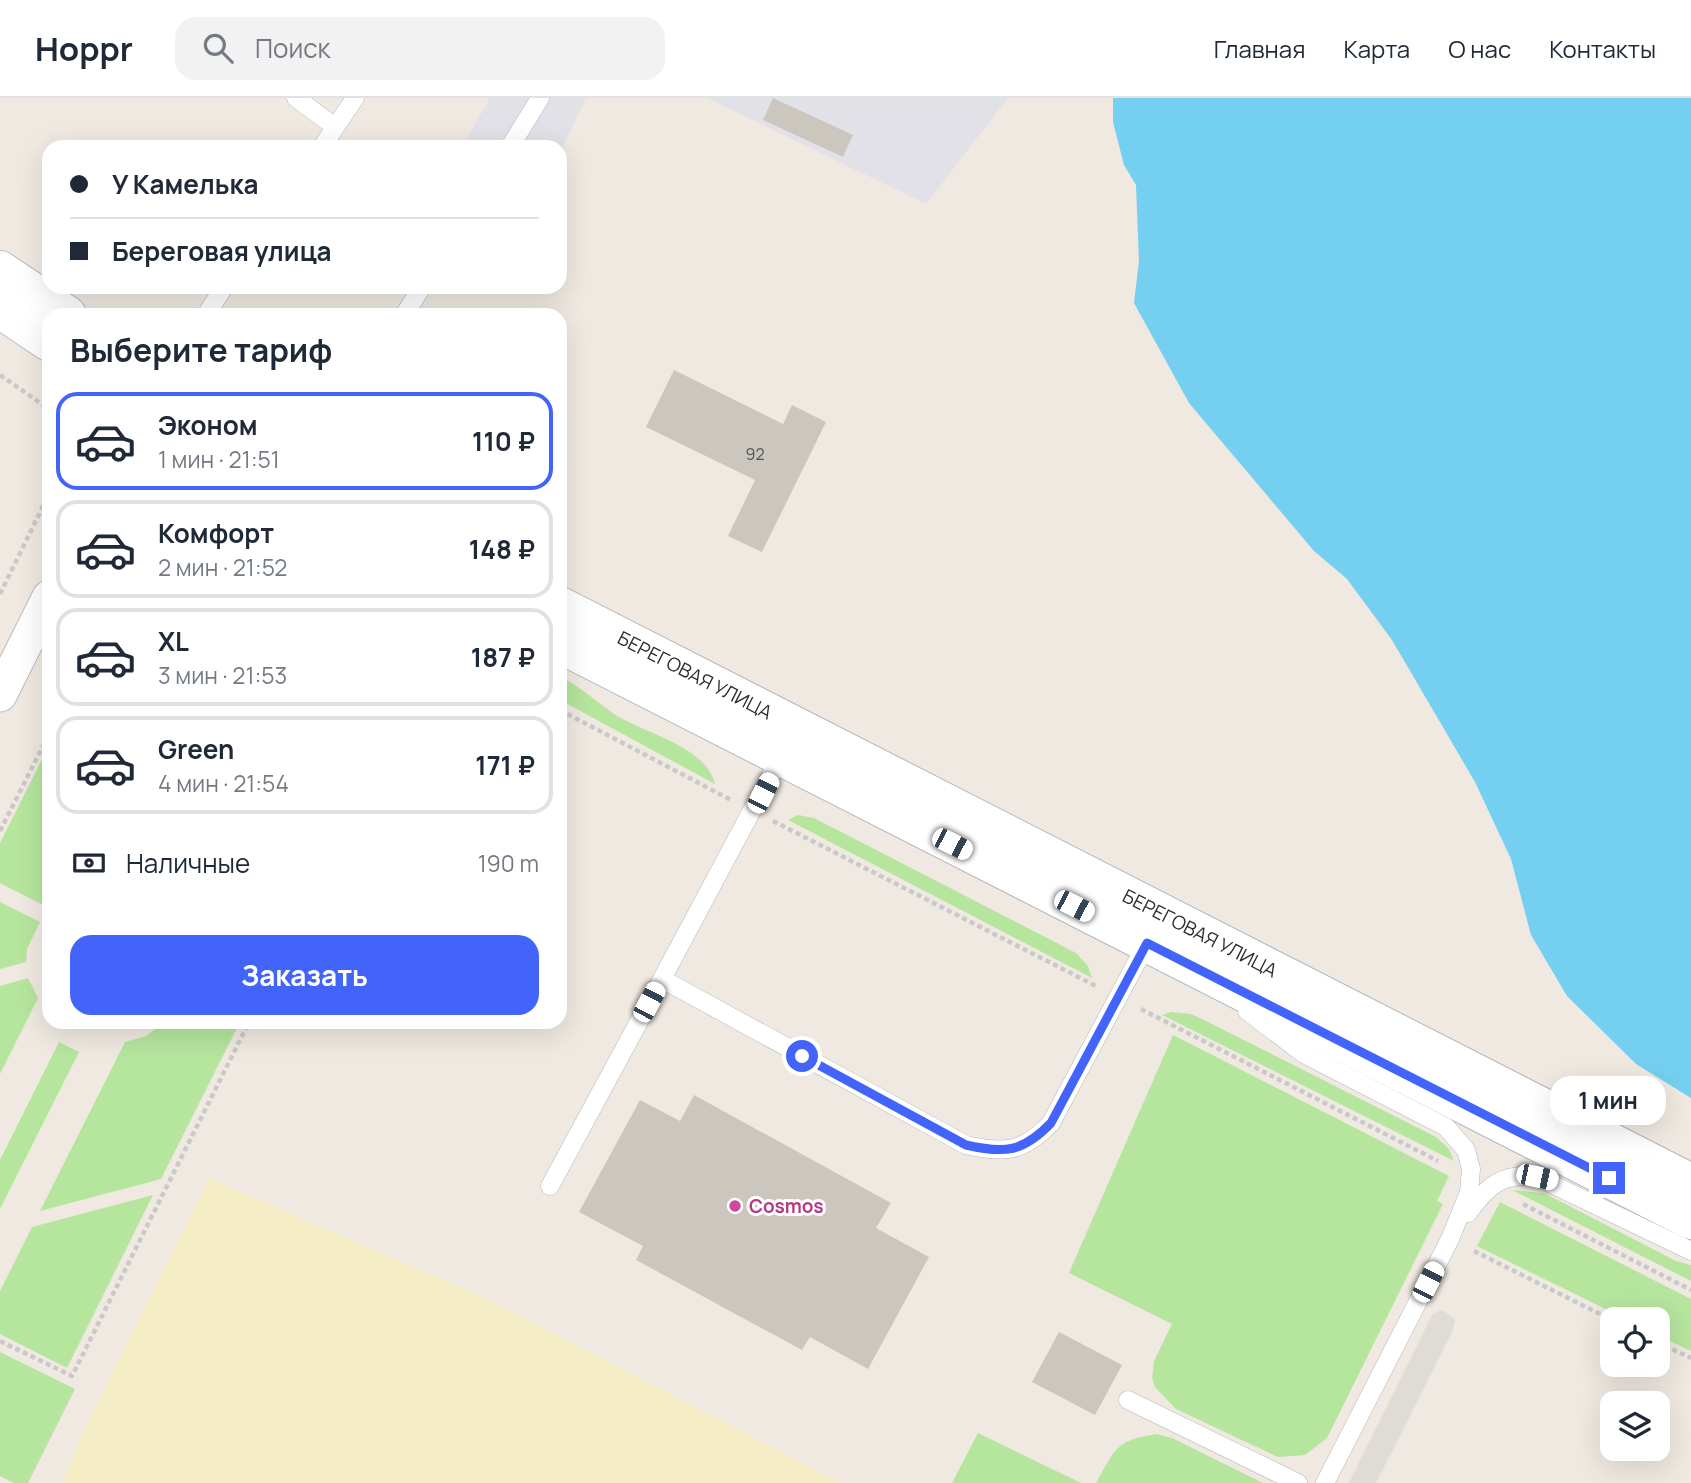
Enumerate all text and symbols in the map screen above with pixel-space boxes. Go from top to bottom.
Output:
search box [175,17,665,80]
text: Hoppr [35,26,133,71]
icon: search [199,29,237,67]
text: Поиск [255,30,330,66]
text: Главная [1214,32,1305,65]
text: Карта [1343,32,1410,65]
text: О нас [1448,32,1511,65]
text: Контакты [1549,32,1656,65]
text: У Камелька [112,166,258,202]
text: Береговая улица [112,233,332,269]
text: Выберите тариф [70,328,332,372]
text: Эконом [158,407,258,443]
icon: car [74,410,137,473]
text: 110 ₽ [472,423,535,459]
text: 1 мин · 21:51 [158,443,280,475]
house number: 92 [745,443,765,465]
text: Комфорт [158,515,274,551]
icon: car [74,518,137,581]
text: 148 ₽ [469,531,535,567]
text: 2 мин · 21:52 [158,551,287,583]
text: XL [158,623,189,659]
street label: БЕРЕГОВАЯ УЛИЦА [613,625,777,725]
icon: car [74,626,137,689]
text: 187 ₽ [471,639,535,675]
text: 3 мин · 21:53 [158,659,287,691]
text: Green [158,731,234,767]
icon: car [74,734,137,797]
text: 171 ₽ [475,747,535,783]
text: 4 мин · 21:54 [158,767,289,799]
car [745,770,782,816]
car [929,825,976,863]
icon: cash [70,844,108,882]
text: Наличные [126,845,250,881]
text: 190 m [478,847,539,879]
street label: БЕРЕГОВАЯ УЛИЦА [1118,883,1282,983]
car [1051,887,1098,925]
button: Заказать [70,935,539,1015]
car [630,979,669,1025]
route start [786,1040,818,1072]
callout: 1 мин [1551,1076,1667,1126]
text: 1 мин [1578,1084,1638,1116]
car [1515,1162,1560,1192]
route end [1593,1162,1625,1194]
place label: Cosmos [749,1193,824,1219]
marker: Cosmos [727,1198,743,1214]
car [1410,1259,1447,1305]
map controls [1600,1307,1670,1461]
button: locate [1600,1307,1670,1377]
button: layers [1600,1391,1670,1461]

